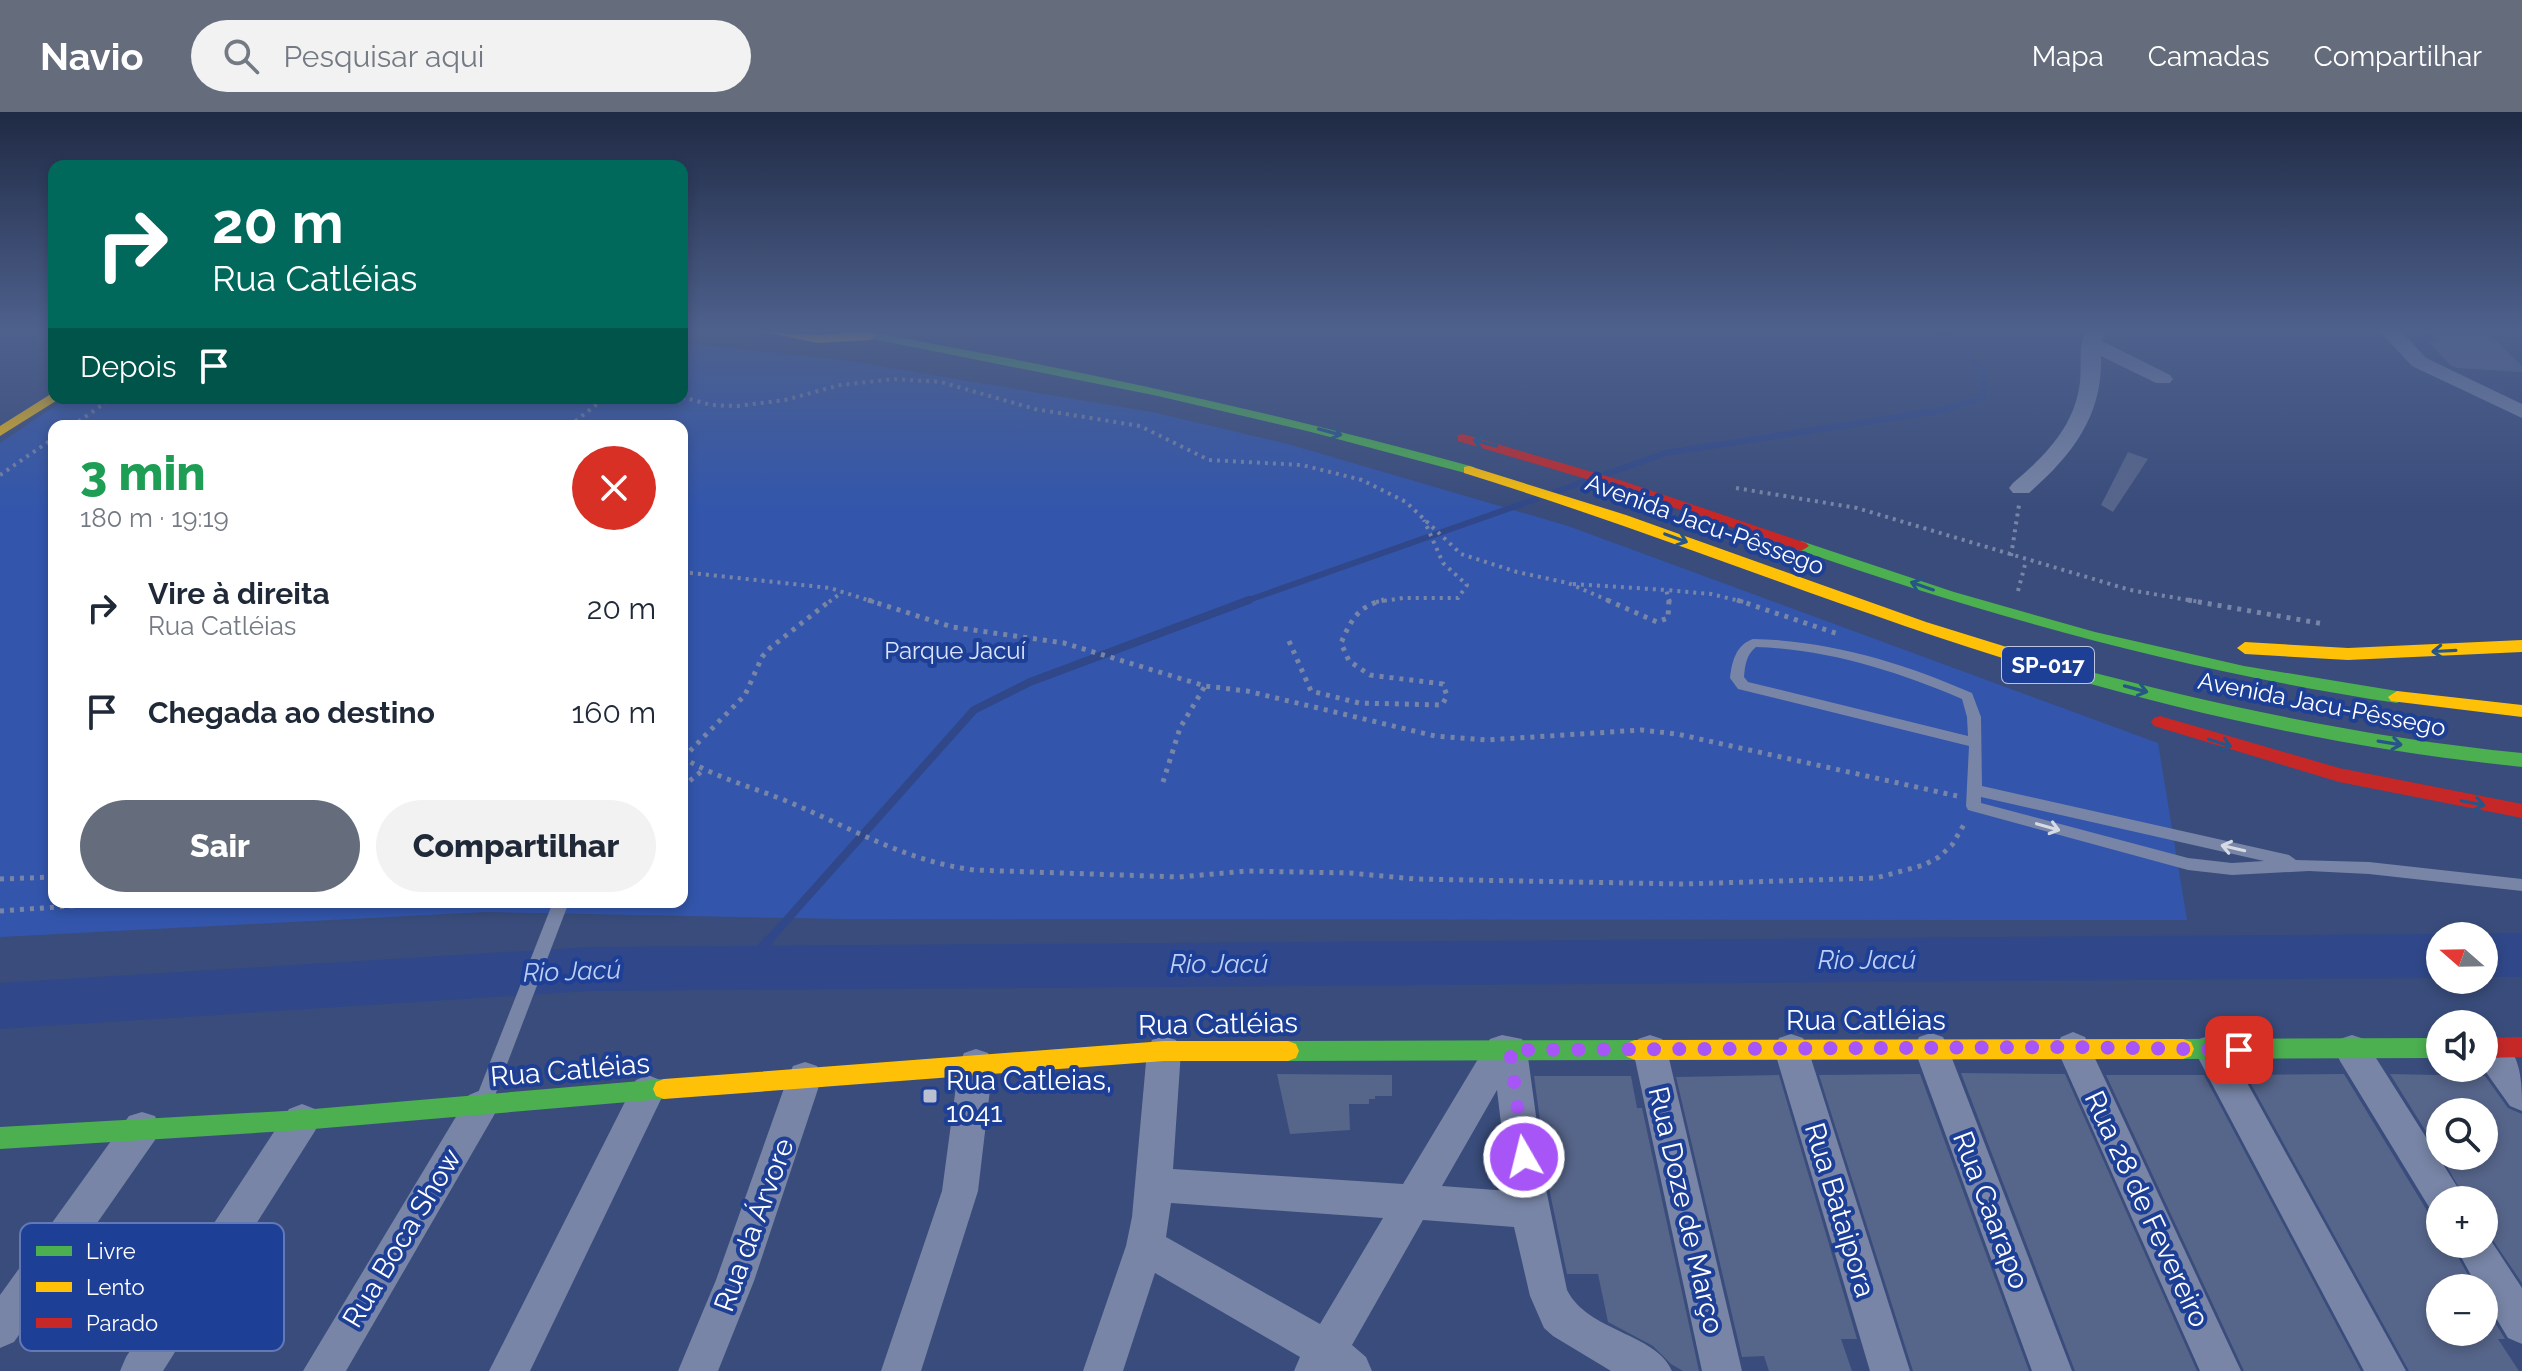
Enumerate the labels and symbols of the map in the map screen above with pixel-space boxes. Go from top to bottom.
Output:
one-way arrow [1316,426,1342,441]
one-way arrow [1473,435,1499,450]
street label: Avenida Jacu-Pêssego [1582,467,1828,581]
one-way arrow [1663,532,1688,546]
one-way arrow [1910,577,1935,592]
park label: Parque Jacuí [884,636,1027,665]
one-way arrow [2431,644,2458,659]
road number: SP-017 [2002,647,2094,683]
street label: Avenida Jacu-Pêssego [2196,666,2448,742]
one-way arrow [2122,683,2148,698]
one-way arrow [2207,736,2232,751]
one-way arrow [2377,736,2402,751]
one-way arrow [2460,796,2485,811]
one-way arrow [2034,821,2060,836]
one-way arrow [2221,840,2247,855]
north arrow [2426,922,2498,994]
water label: Rio Jacú [1818,945,1916,975]
water label: Rio Jacú [1170,949,1268,979]
water label: Rio Jacú [522,954,622,988]
street label: Rua Catléias [1786,1004,1946,1037]
street label: Rua Catléias [1138,1006,1298,1042]
pin [2205,1016,2273,1084]
street label: Rua Catléias [489,1047,651,1093]
place label: Rua Catleias, 1041 [946,1064,1112,1129]
street label: Rua Doze de Março [1642,1083,1730,1337]
street label: Rua 28 de Fevereiro [2078,1086,2216,1332]
marker: Rua Catleias, 1041 [921,1087,939,1105]
position arrow [1482,1115,1566,1199]
street label: Rua Bataipora [1798,1119,1882,1301]
street label: Rua Caarapo [1946,1127,2036,1293]
street label: Rua da Árvore [707,1134,801,1316]
street label: Rua Boca Show [336,1143,468,1333]
legend [20,1223,284,1351]
text: Livre [86,1238,136,1264]
text: Lento [86,1274,144,1300]
text: Parado [86,1310,158,1336]

